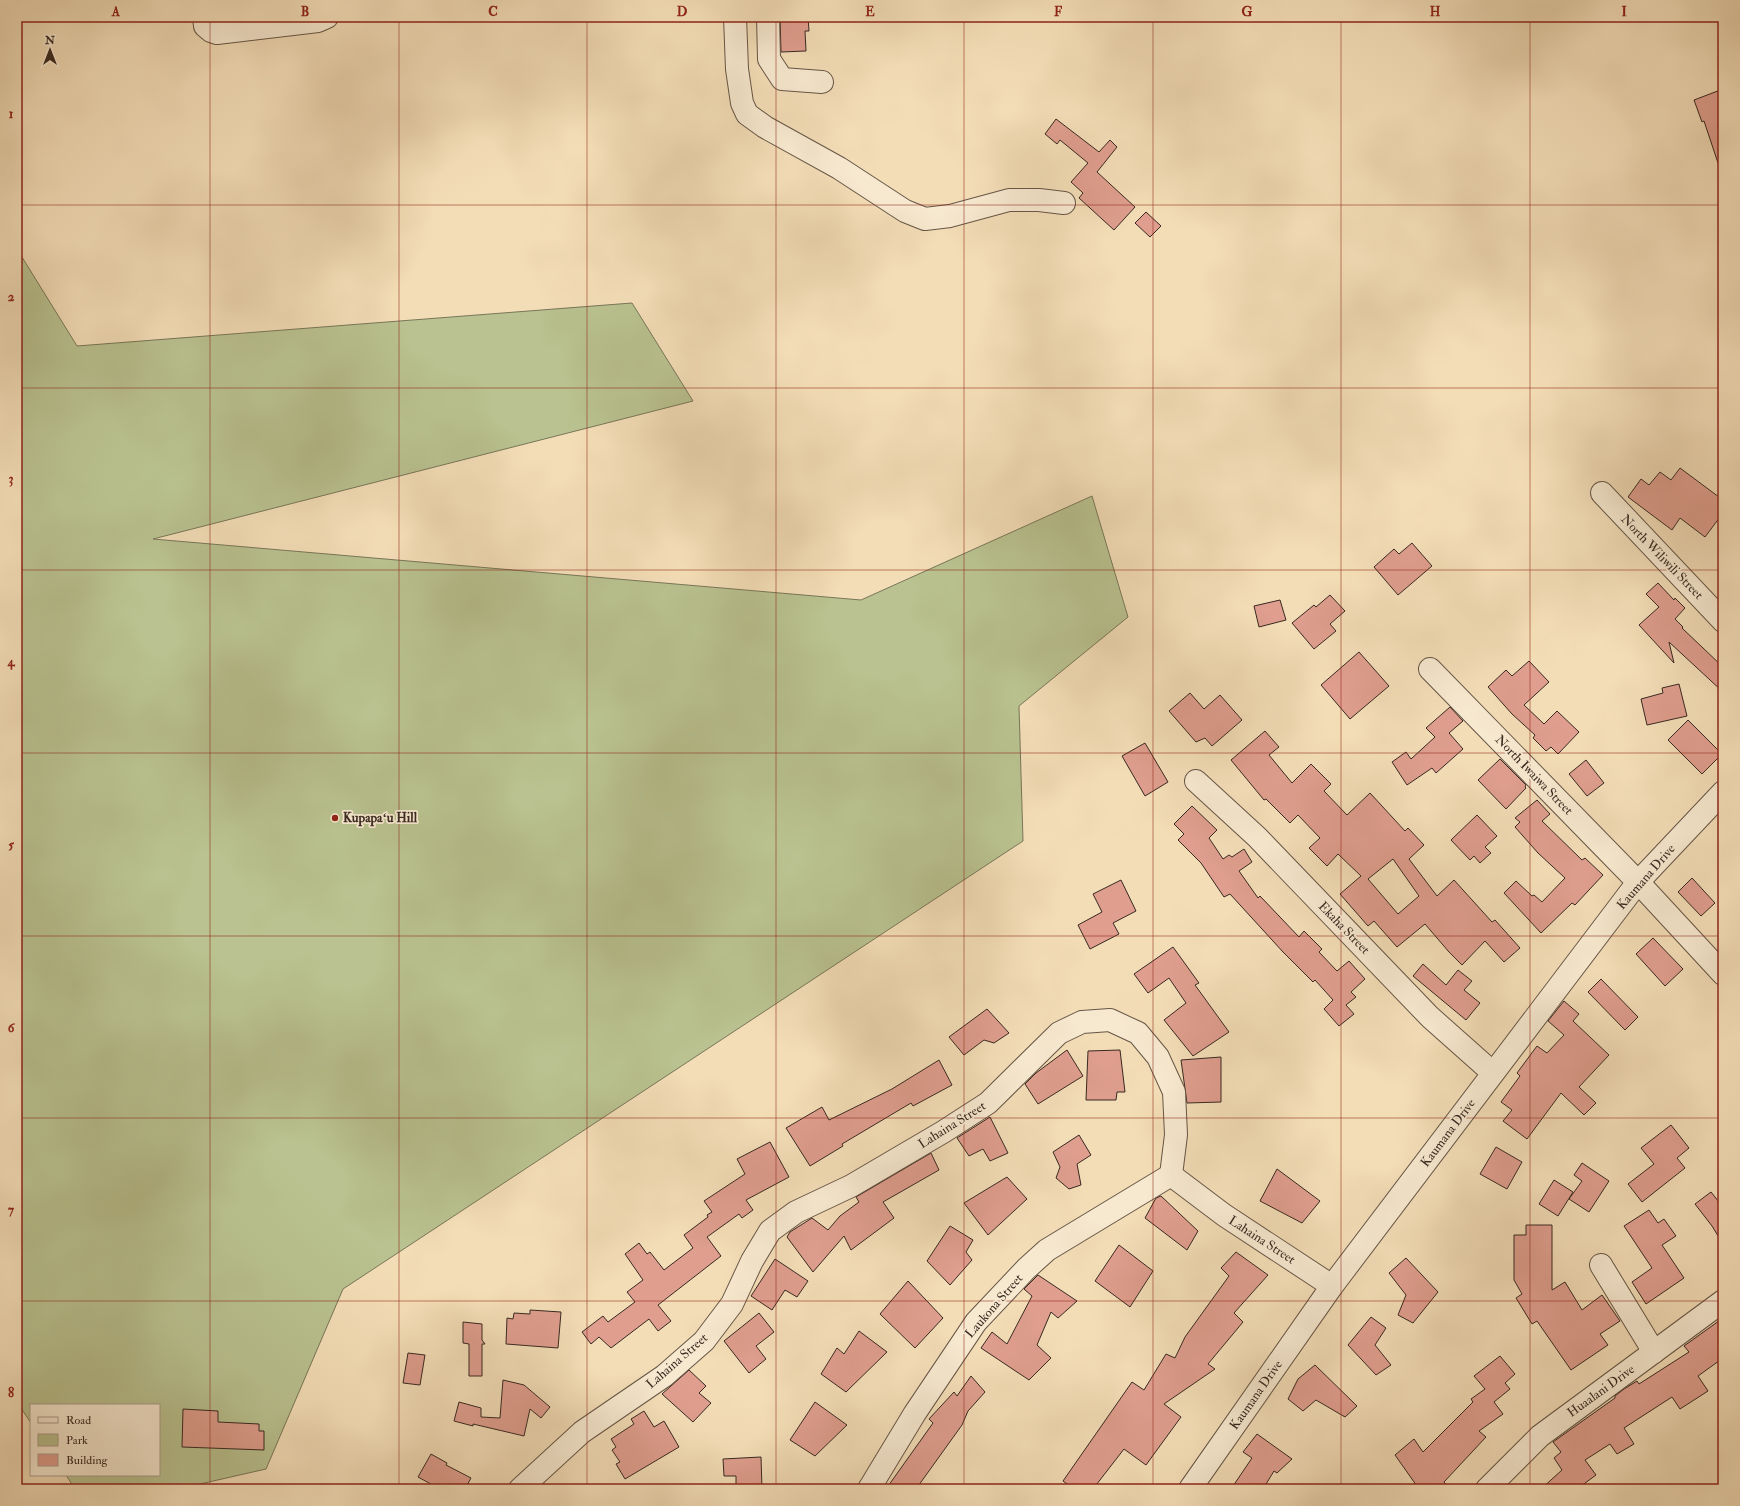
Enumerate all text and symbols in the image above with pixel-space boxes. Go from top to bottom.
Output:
text: A [111,4,121,20]
text: B [301,4,309,20]
text: C [488,4,498,20]
text: D [677,4,688,20]
text: E [865,4,875,20]
text: F [1054,4,1063,20]
text: G [1242,4,1253,20]
text: H [1430,4,1441,20]
text: I [1621,4,1627,20]
north arrow [30,30,70,70]
text: N [44,34,56,47]
text: 1 [9,106,14,122]
text: 2 [8,289,15,305]
text: 3 [9,471,14,487]
street label: North Wiliwili Street [1617,511,1707,603]
text: 4 [6,654,15,670]
street label: North Iwaiwa Street [1492,732,1576,818]
place label: Kupapaʻu Hill [343,810,418,827]
marker: Kupapaʻu Hill [330,813,340,823]
text: 5 [8,837,14,853]
street label: Kaumana Drive [1613,841,1679,913]
street label: Ekaha Street [1315,898,1373,958]
text: 6 [8,1020,16,1036]
street label: Kaumana Drive [1417,1095,1479,1170]
street label: Lahaina Street [915,1098,989,1152]
text: 7 [8,1202,15,1218]
street label: Lahaina Street [1226,1212,1298,1268]
street label: Laukona Street [962,1271,1026,1341]
street label: Lahaina Street [643,1330,711,1392]
street label: Kaumana Drive [1226,1357,1286,1433]
street label: Huaalani Drive [1564,1361,1638,1421]
text: 8 [8,1385,14,1401]
legend [30,1404,160,1476]
text: Road [66,1413,91,1428]
text: Park [66,1433,88,1448]
text: Building [66,1453,109,1468]

